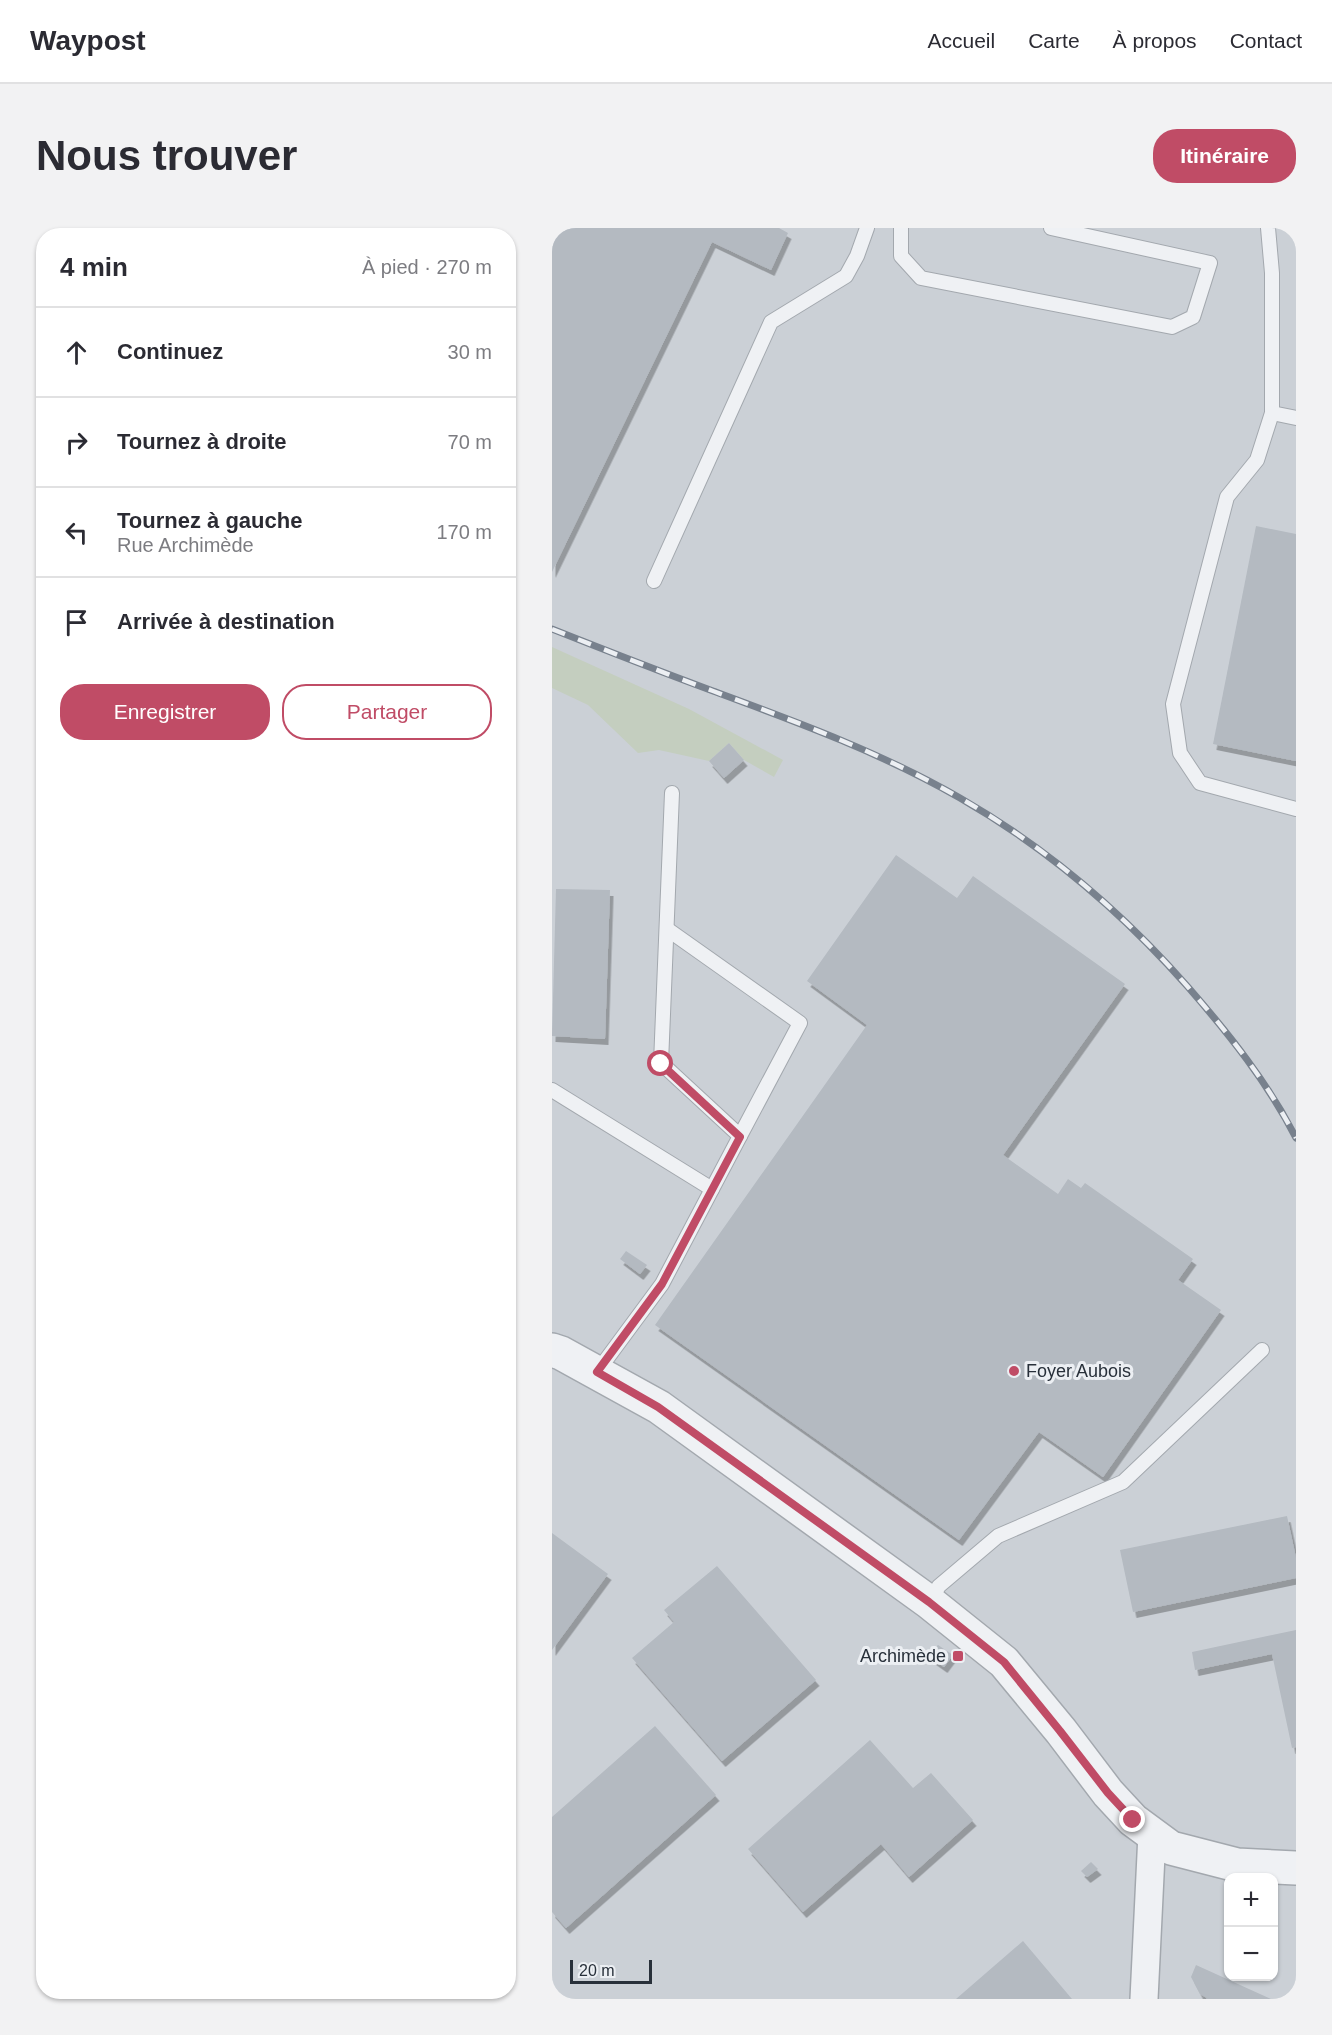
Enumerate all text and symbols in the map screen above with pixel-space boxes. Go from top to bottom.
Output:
text: Waypost [30,25,146,56]
text: Accueil [928,29,995,52]
text: Carte [1028,29,1080,52]
text: À propos [1113,29,1197,52]
text: Contact [1230,29,1302,52]
button: Itinéraire [1153,129,1296,183]
text: Nous trouver [36,132,297,179]
text: 4 min [60,252,128,282]
text: À pied · 270 m [362,256,492,278]
icon: ahead [60,336,93,369]
text: Continuez [117,339,223,364]
text: 30 m [448,341,492,363]
icon: right [60,426,93,459]
text: Tournez à droite [117,429,287,454]
text: 70 m [448,431,492,453]
text: Tournez à gauche [117,508,302,533]
icon: left [60,516,93,549]
text: 170 m [436,521,492,543]
text: Rue Archimède [117,534,254,556]
icon: arrive [60,606,93,639]
text: Arrivée à destination [117,609,335,634]
button: Enregistrer [60,684,270,740]
button: Partager [282,684,492,740]
route start [647,1050,673,1076]
place label: Foyer Aubois [1026,1361,1131,1381]
marker: Foyer Aubois [1007,1364,1021,1378]
place label: Archimède [860,1646,946,1666]
marker: Archimède [951,1649,965,1663]
route end [1119,1806,1145,1832]
map controls [1224,1873,1278,1981]
button: + [1224,1873,1278,1927]
button: − [1224,1927,1278,1981]
scale bar [570,1957,652,1984]
text: 20 m [579,1962,615,1979]

